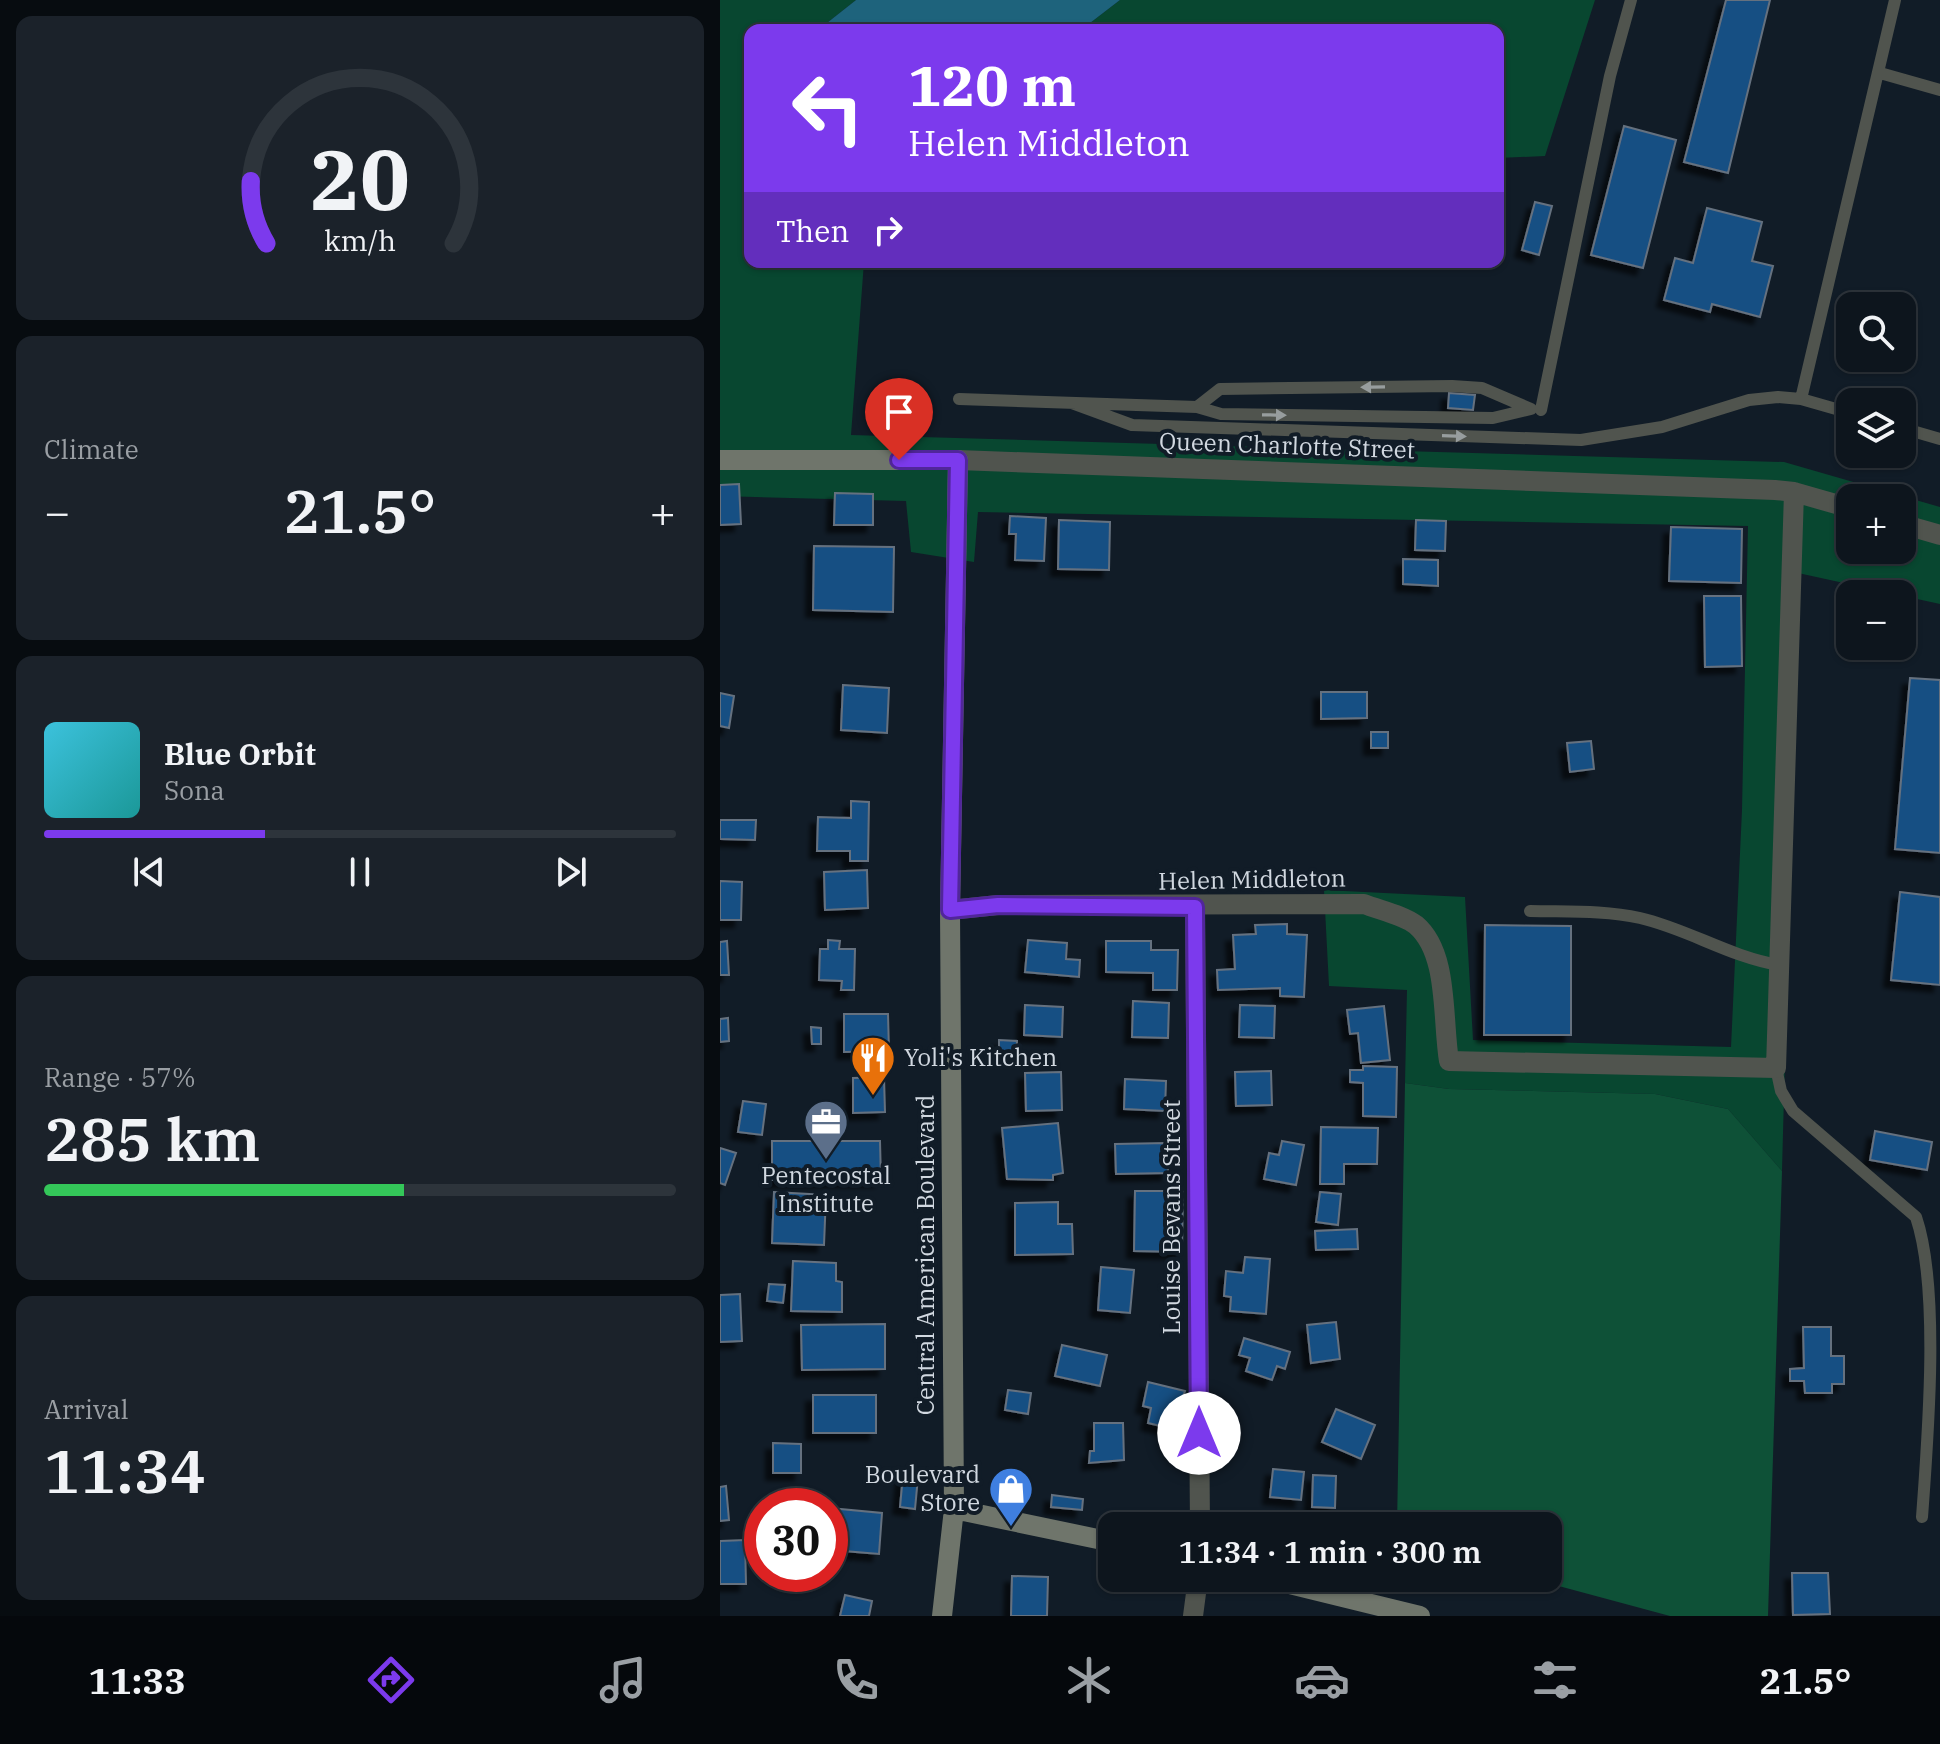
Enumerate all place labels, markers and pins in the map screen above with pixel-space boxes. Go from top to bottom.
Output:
pin [865,378,933,460]
restaurant icon: Yoli's Kitchen [849,1034,897,1097]
place label: Yoli's Kitchen [904,1041,1057,1073]
office icon: Pentecostal Institute [802,1098,850,1161]
place label: Pentecostal Institute [761,1159,891,1219]
place label: Boulevard Store [865,1458,980,1518]
shop icon: Boulevard Store [987,1465,1035,1528]

